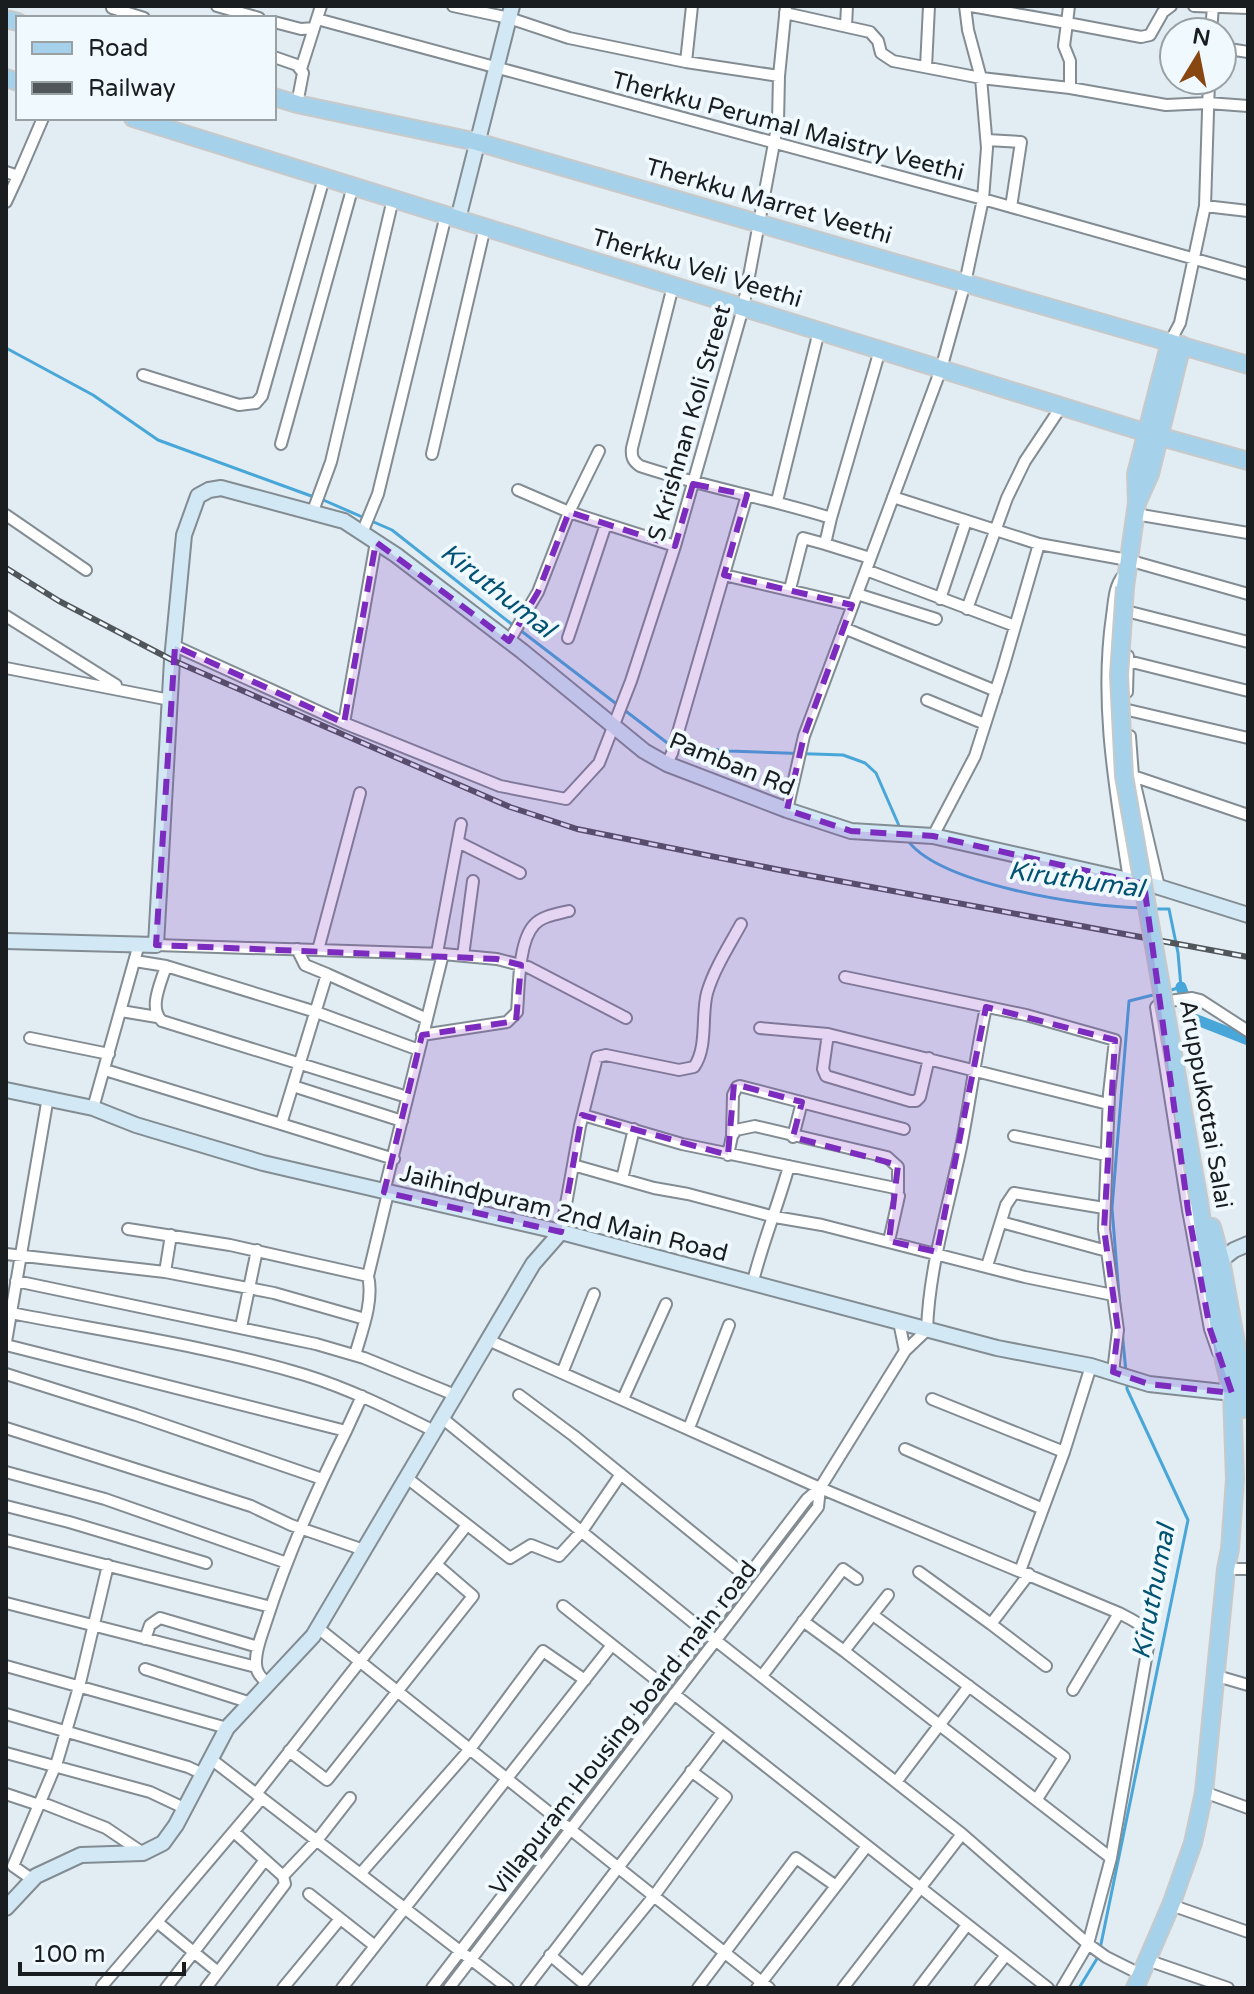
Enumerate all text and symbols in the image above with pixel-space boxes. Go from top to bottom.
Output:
legend [16,16,276,120]
north arrow [1158,16,1238,96]
text: N [1190,23,1212,52]
text: Road [88,34,148,63]
street label: Therkku Perumal Maistry Veethi [609,65,967,188]
text: Railway [88,74,176,103]
street label: Therkku Marret Veethi [642,152,895,251]
street label: Therkku Veli Veethi [588,223,805,314]
street label: S Krishnan Koli Street [642,301,737,545]
water label: Kiruthumal [435,536,564,647]
street label: Pamban Rd [665,726,799,803]
water label: Kiruthumal [1006,855,1149,905]
street label: Aruppukottai Salai [1173,997,1238,1211]
street label: Jaihindpuram 2nd Main Road [397,1159,731,1268]
water label: Kiruthumal [1125,1519,1182,1662]
street label: Villapuram Housing board main road [484,1555,763,1901]
scale bar [20,1926,184,1976]
text: 100 m [32,1940,106,1969]

